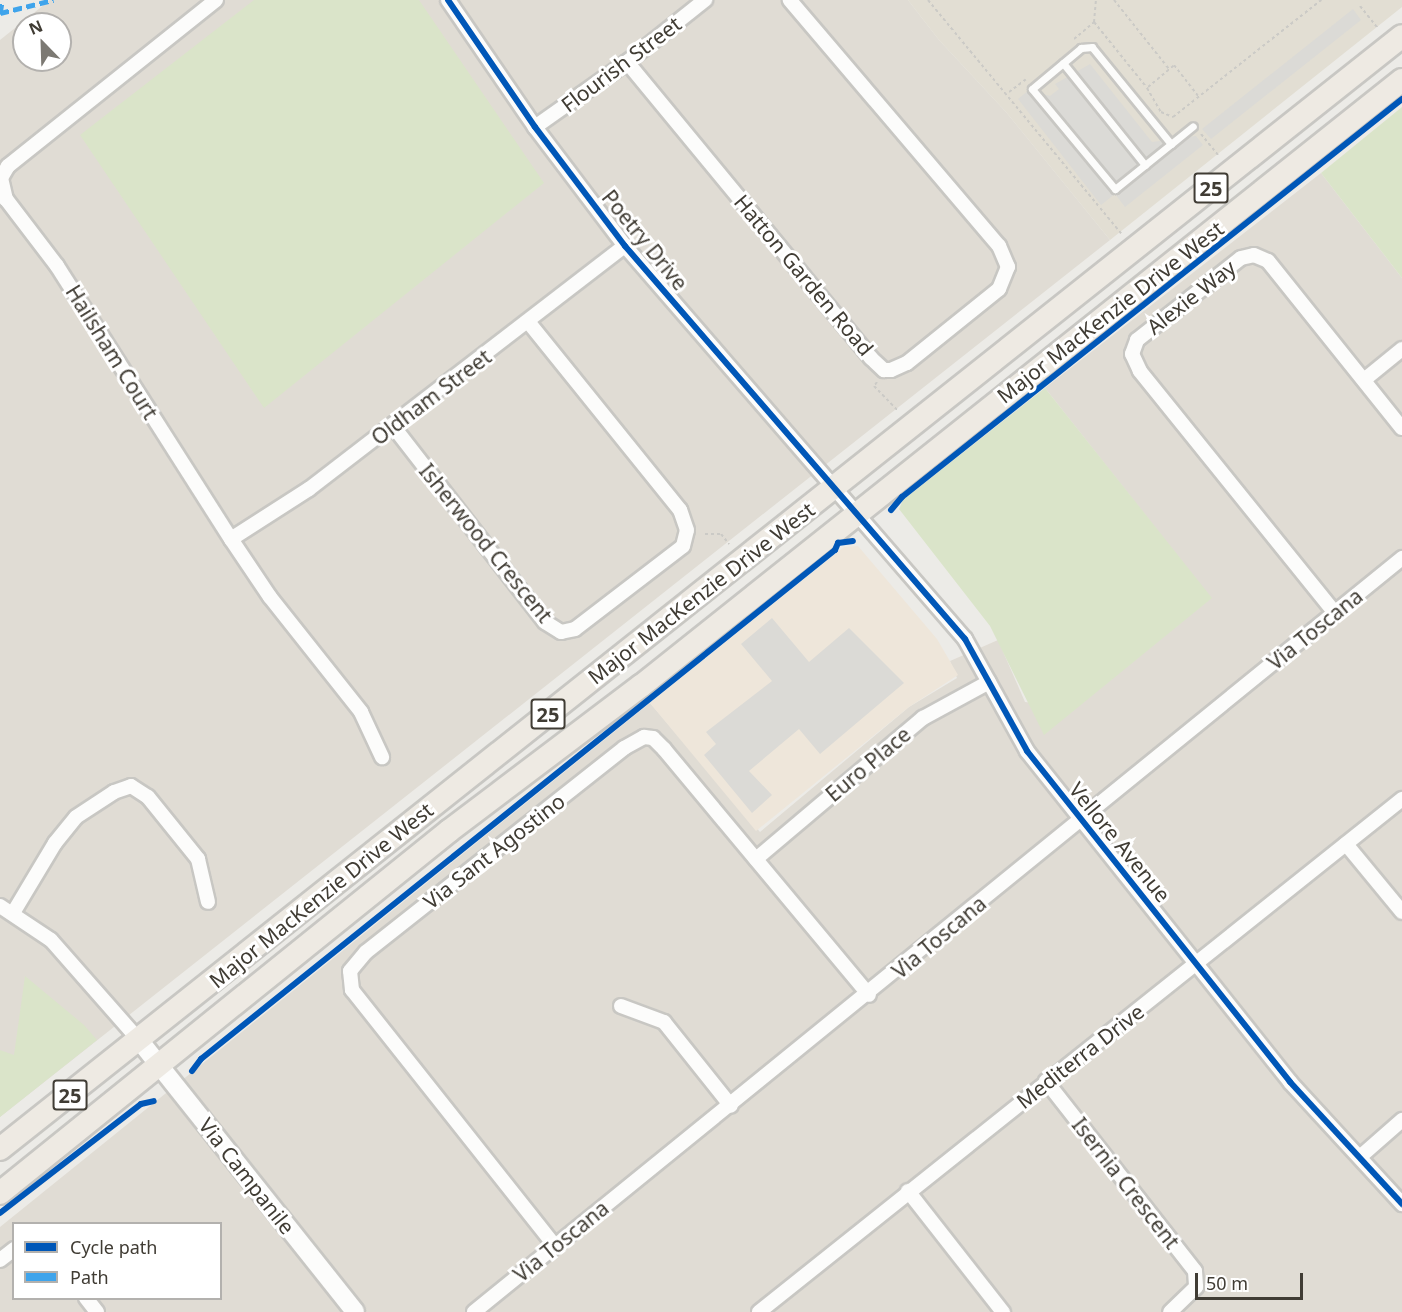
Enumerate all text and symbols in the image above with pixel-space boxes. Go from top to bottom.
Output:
street label: Flourish Street [556,11,686,117]
north arrow [12,12,72,72]
text: N [25,15,46,40]
road number: 25 [1193,171,1229,205]
street label: Poetry Drive [597,185,693,295]
street label: Hatton Garden Road [729,189,879,361]
street label: Major MacKenzie Drive West [992,216,1228,408]
street label: Alexie Way [1142,255,1240,339]
street label: Hailsham Court [61,280,163,424]
street label: Oldham Street [366,344,496,450]
street label: Isherwood Crescent [414,459,558,627]
street label: Major MacKenzie Drive West [583,497,819,689]
street label: Via Toscana [1262,583,1368,675]
road number: 25 [530,697,566,731]
street label: Euro Place [820,721,916,807]
street label: Vellore Avenue [1064,777,1176,907]
street label: Via Sant Agostino [418,788,570,914]
street label: Major MacKenzie Drive West [204,797,438,993]
street label: Via Toscana [887,890,991,984]
street label: Mediterra Drive [1011,998,1149,1114]
road number: 25 [52,1078,88,1112]
street label: Via Campanile [194,1113,300,1239]
street label: Isernia Crescent [1067,1113,1185,1253]
street label: Via Toscana [508,1195,614,1287]
legend [12,1222,222,1300]
text: Cycle path [70,1235,157,1259]
scale bar [1198,1261,1306,1299]
text: Path [70,1265,109,1289]
text: 50 m [1206,1271,1248,1295]

